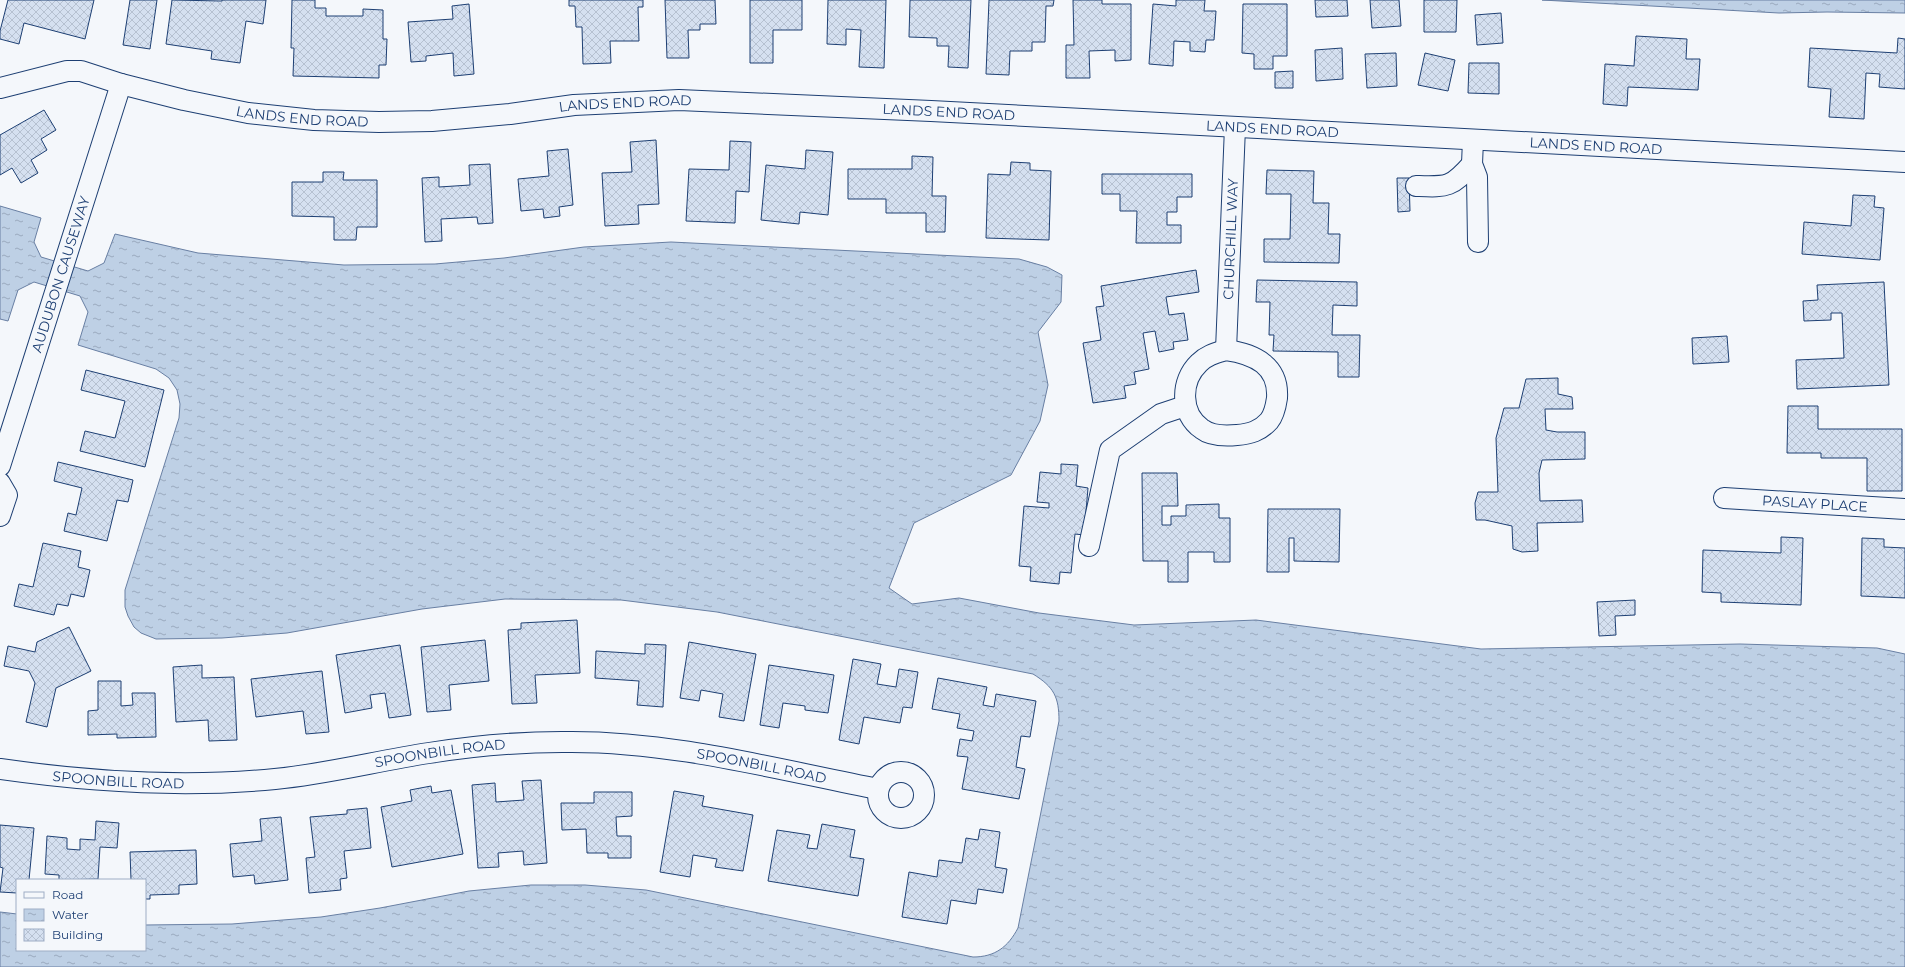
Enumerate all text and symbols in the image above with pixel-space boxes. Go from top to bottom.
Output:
street label: LANDS END ROAD [558,91,692,116]
street label: LANDS END ROAD [882,100,1016,124]
street label: LANDS END ROAD [234,102,369,131]
street label: LANDS END ROAD [1205,116,1339,141]
street label: LANDS END ROAD [1529,133,1663,158]
street label: CHURCHILL WAY [1219,178,1242,300]
street label: AUDUBON CAUSEWAY [28,194,94,355]
street label: PASLAY PLACE [1762,491,1868,516]
street label: SPOONBILL ROAD [373,735,506,772]
street label: SPOONBILL ROAD [695,744,828,787]
street label: SPOONBILL ROAD [52,767,184,792]
legend [16,879,146,951]
text: Road [52,887,83,902]
text: Water [52,907,89,922]
text: Building [52,927,103,942]

